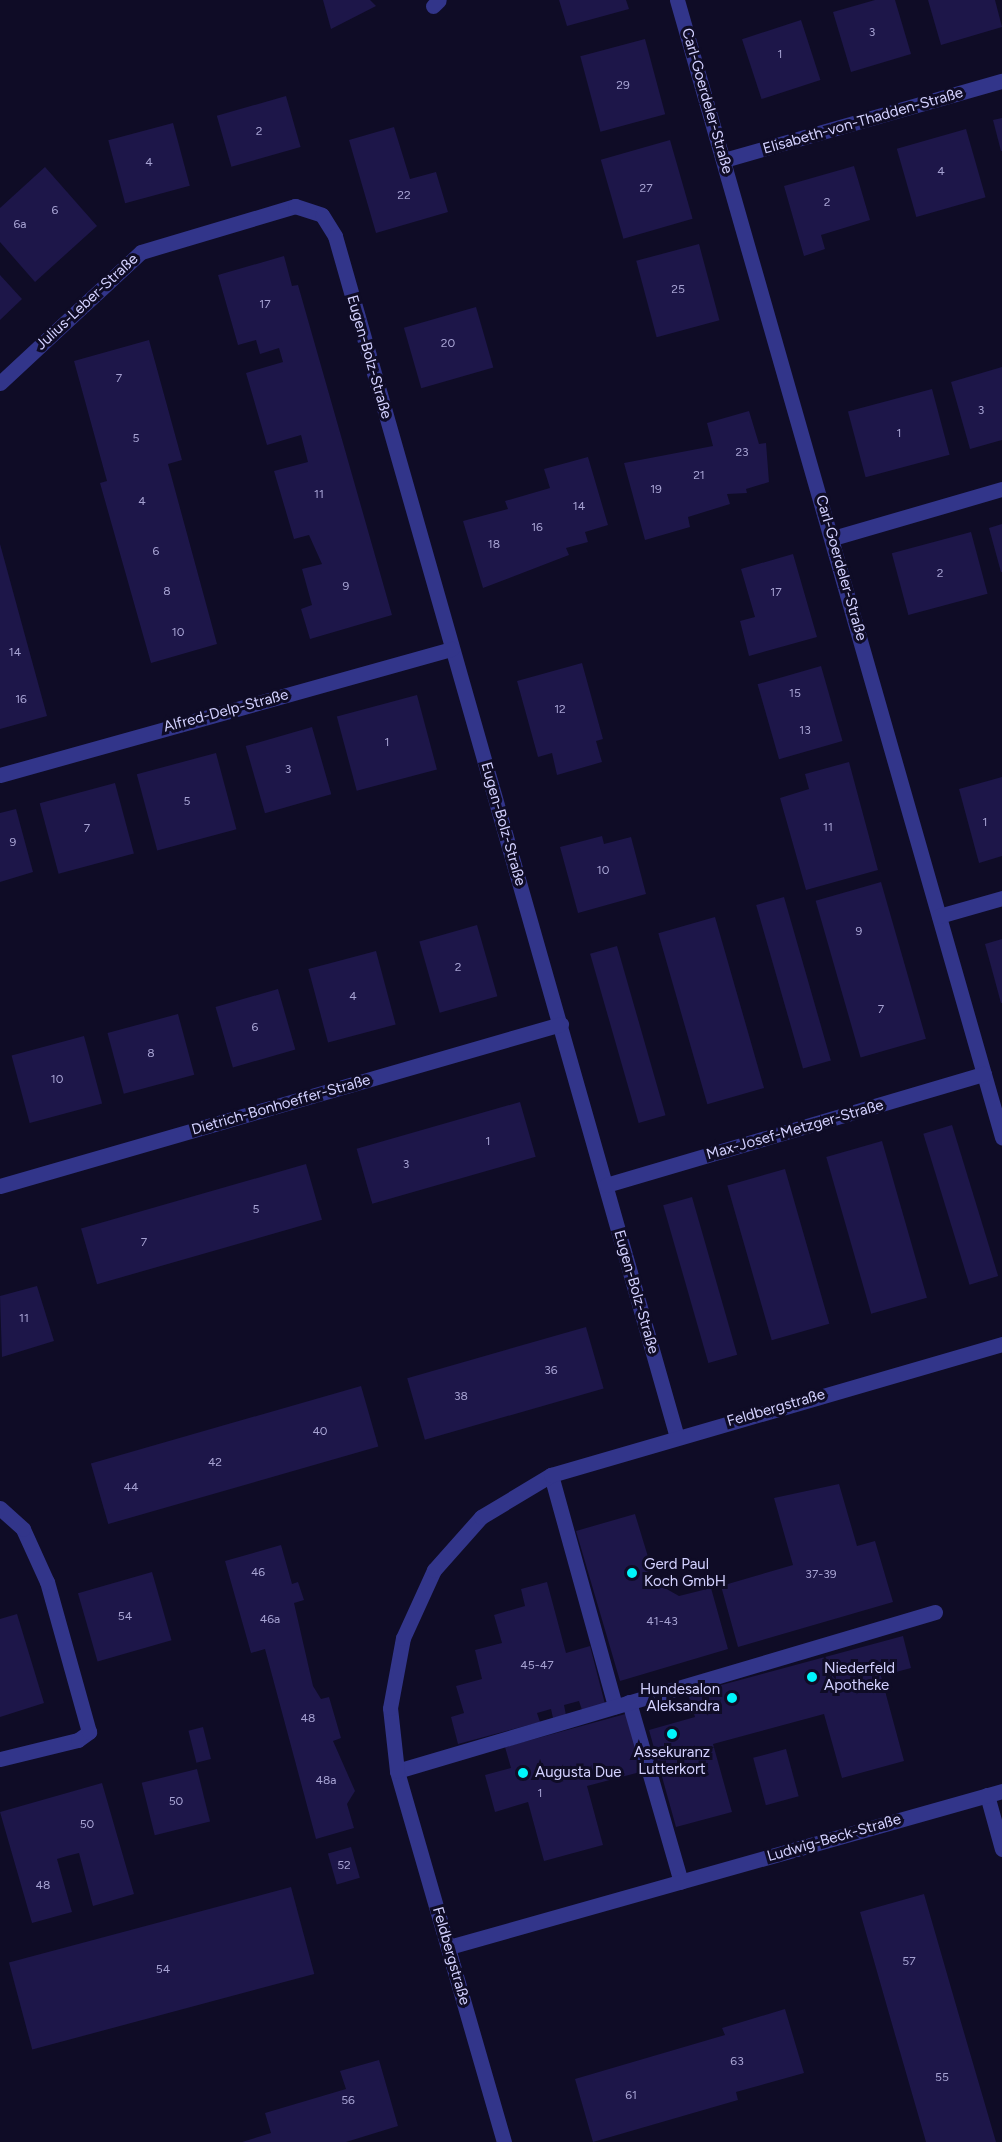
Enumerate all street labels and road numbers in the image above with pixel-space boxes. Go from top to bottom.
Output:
street label: Carl-Goerdeler-Straße [678,26,736,176]
street label: Elisabeth-von-Thadden-Straße [761,84,965,158]
street label: Julius-Leber-Straße [32,250,142,354]
street label: Eugen-Bolz-Straße [343,293,395,421]
street label: Carl-Goerdeler-Straße [812,493,870,643]
street label: Alfred-Delp-Straße [162,686,290,736]
street label: Eugen-Bolz-Straße [477,760,529,888]
street label: Dietrich-Bonhoeffer-Straße [189,1071,373,1139]
street label: Max-Josef-Metzger-Straße [704,1096,886,1164]
street label: Eugen-Bolz-Straße [610,1228,662,1356]
street label: Feldbergstraße [725,1385,827,1431]
street label: Ludwig-Beck-Straße [765,1810,903,1866]
street label: Feldbergstraße [428,1905,474,2007]

